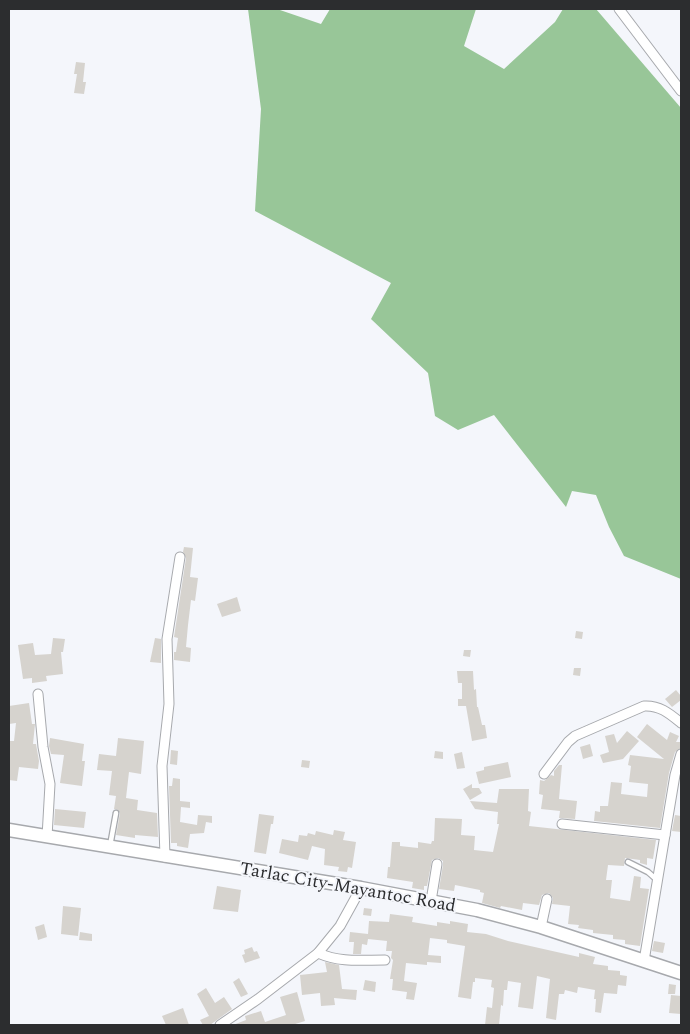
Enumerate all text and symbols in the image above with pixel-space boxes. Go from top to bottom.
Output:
street label: Tarlac City-Mayantoc Road [238,855,458,919]

